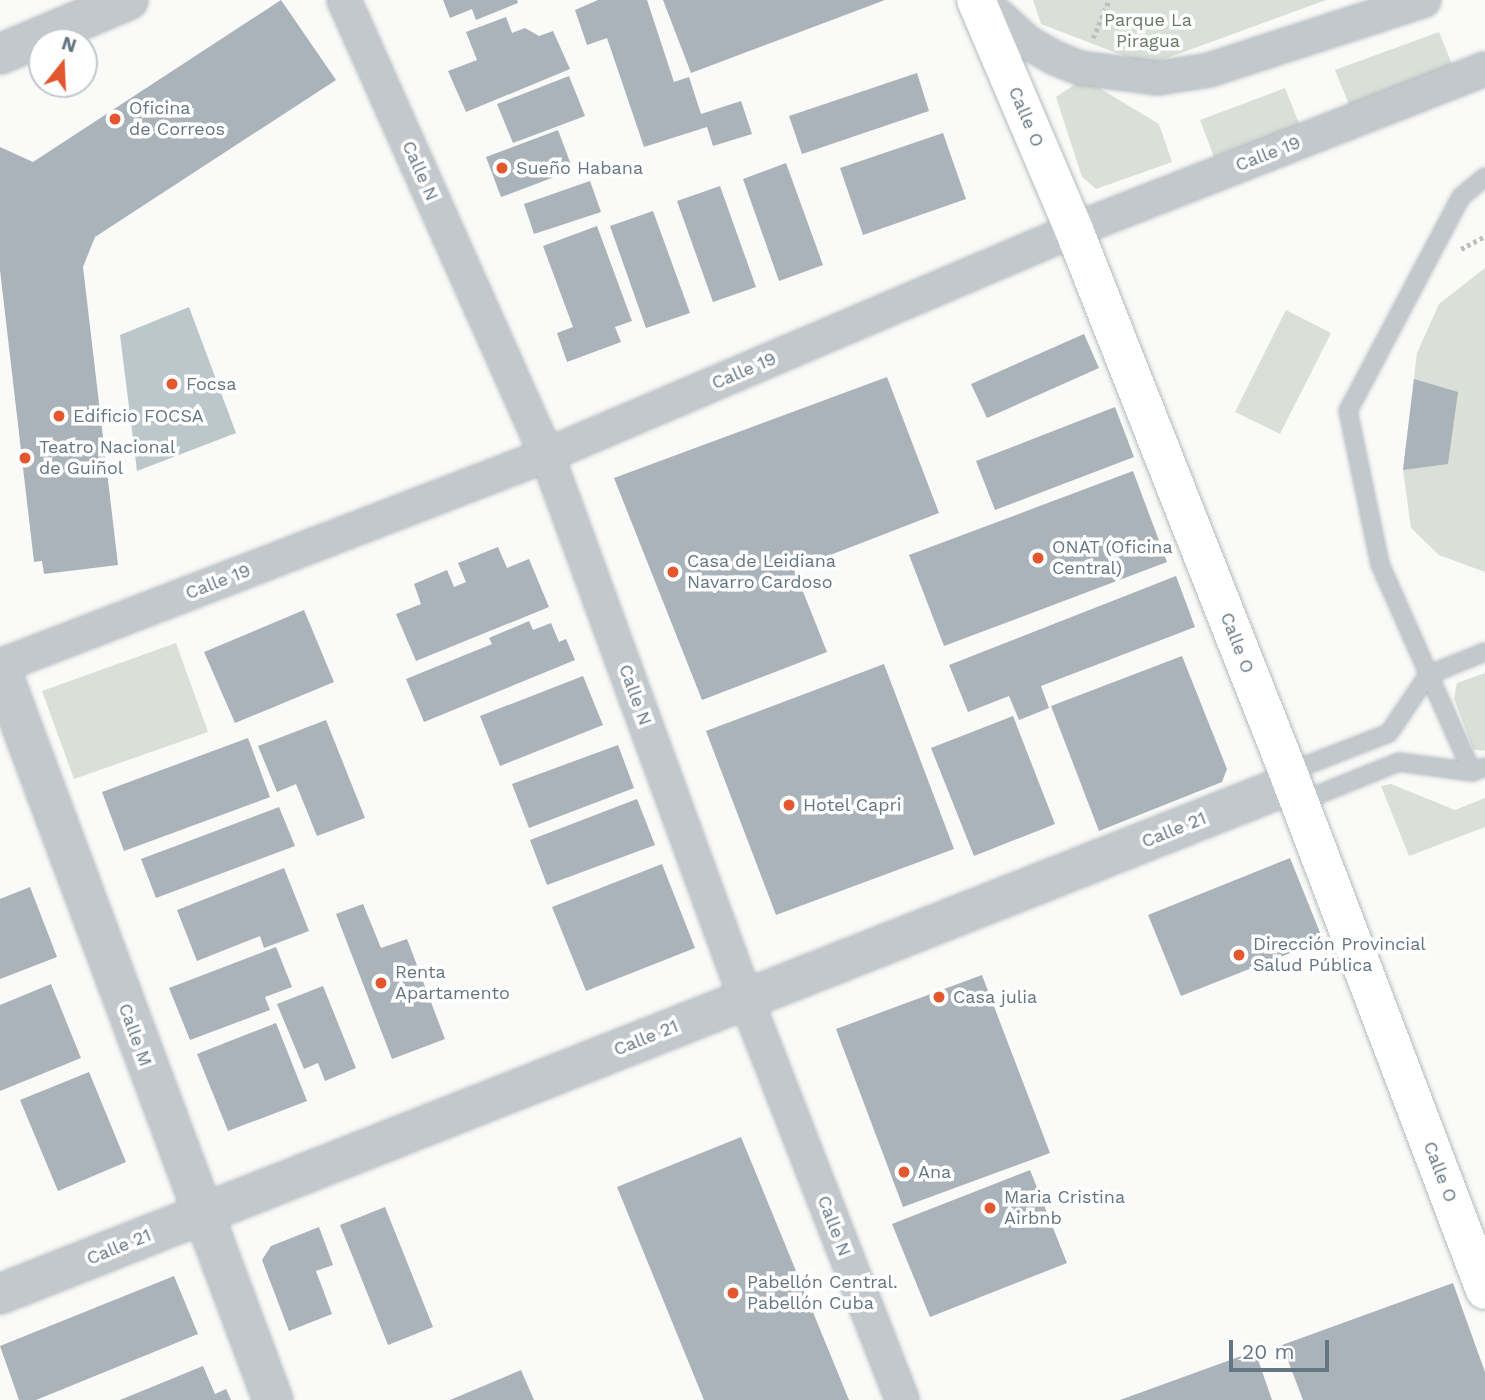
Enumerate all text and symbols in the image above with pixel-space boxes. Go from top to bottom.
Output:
park label: Parque La Piragua [1104,10,1192,52]
north arrow [28,28,98,98]
text: N [59,31,79,58]
street label: Calle O [1004,84,1048,150]
place label: Oficina de Correos [129,98,225,140]
marker: Oficina de Correos [107,111,123,127]
street label: Calle 19 [1232,132,1304,176]
street label: Calle N [397,138,443,204]
place label: Sueño Habana [516,157,643,179]
marker: Sueño Habana [494,160,510,176]
street label: Calle 19 [708,348,780,394]
place label: Focsa [186,373,237,395]
marker: Focsa [164,376,180,392]
place label: Edificio FOCSA [73,405,204,427]
marker: Edificio FOCSA [51,408,67,424]
place label: Teatro Nacional de Guiñol [39,437,175,480]
marker: Teatro Nacional de Guiñol [17,450,33,466]
place label: ONAT (Oficina Central) [1052,537,1173,580]
marker: ONAT (Oficina Central) [1030,550,1046,566]
place label: Casa de Leidiana Navarro Cardoso [687,551,836,594]
street label: Calle 19 [182,560,254,604]
marker: Casa de Leidiana Navarro Cardoso [665,564,681,580]
street label: Calle O [1216,609,1258,677]
street label: Calle N [614,662,656,728]
place label: Hotel Capri [803,794,902,816]
marker: Hotel Capri [781,797,797,813]
street label: Calle 21 [1139,807,1209,853]
place label: Dirección Provincial Salud Pública [1253,934,1426,976]
marker: Dirección Provincial Salud Pública [1231,947,1247,963]
place label: Renta Apartamento [395,962,510,1004]
marker: Renta Apartamento [373,975,389,991]
place label: Casa julia [953,986,1038,1008]
marker: Casa julia [931,989,947,1005]
street label: Calle M [114,1001,156,1069]
street label: Calle 21 [611,1015,681,1061]
street label: Calle O [1419,1138,1461,1206]
place label: Ana [918,1161,951,1183]
marker: Ana [896,1164,912,1180]
place label: Maria Cristina Airbnb [1004,1187,1126,1230]
street label: Calle N [813,1193,855,1259]
marker: Maria Cristina Airbnb [982,1200,998,1216]
street label: Calle 21 [84,1224,154,1270]
place label: Pabellón Central. Pabellón Cuba [747,1272,898,1314]
marker: Pabellón Central. Pabellón Cuba [725,1285,741,1301]
scale bar [1233,1326,1333,1370]
text: 20 m [1242,1339,1294,1364]

